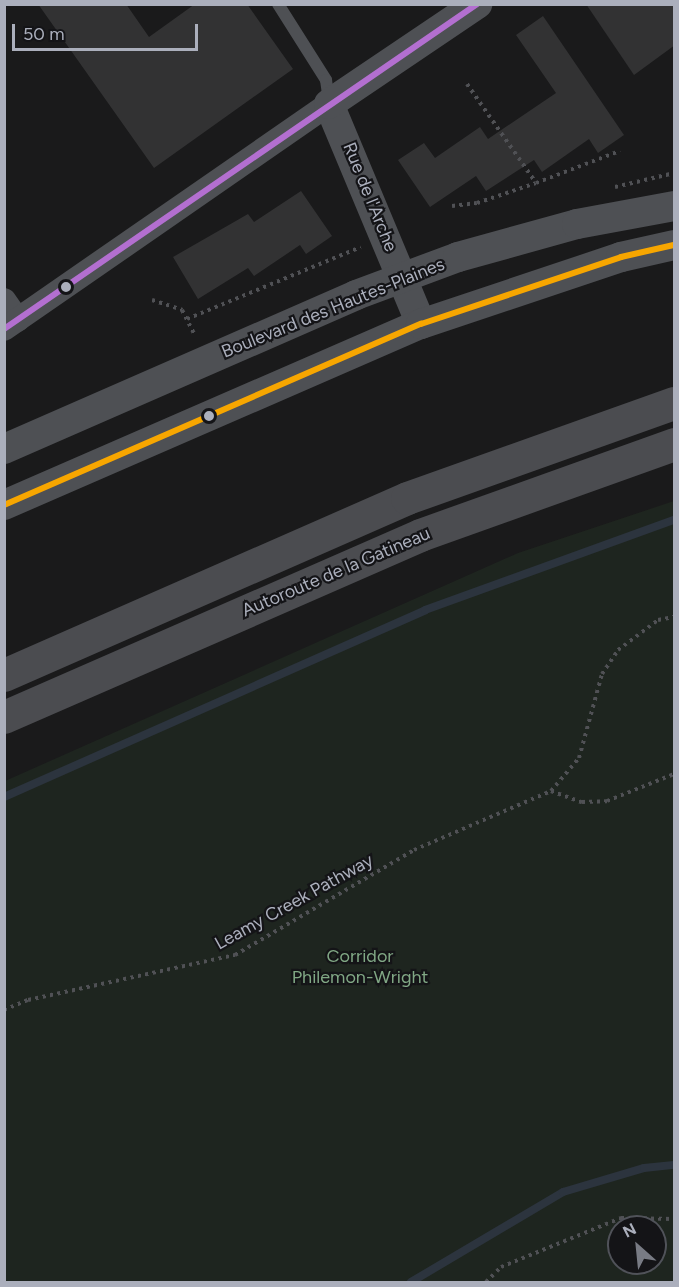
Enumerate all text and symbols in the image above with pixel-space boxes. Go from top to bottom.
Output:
scale bar [15,12,201,50]
text: 50 m [23,23,65,45]
street label: Rue de l'Arche [338,139,402,255]
street label: Boulevard des Hautes-Plaines [218,253,448,363]
unlabelled marker [60,281,72,293]
unlabelled marker [203,410,215,422]
street label: Autoroute de la Gatineau [239,523,433,621]
street label: Leamy Creek Pathway [211,849,377,955]
park label: Corridor Philemon-Wright [292,946,428,988]
north arrow [607,1215,667,1275]
text: N [620,1219,639,1242]

